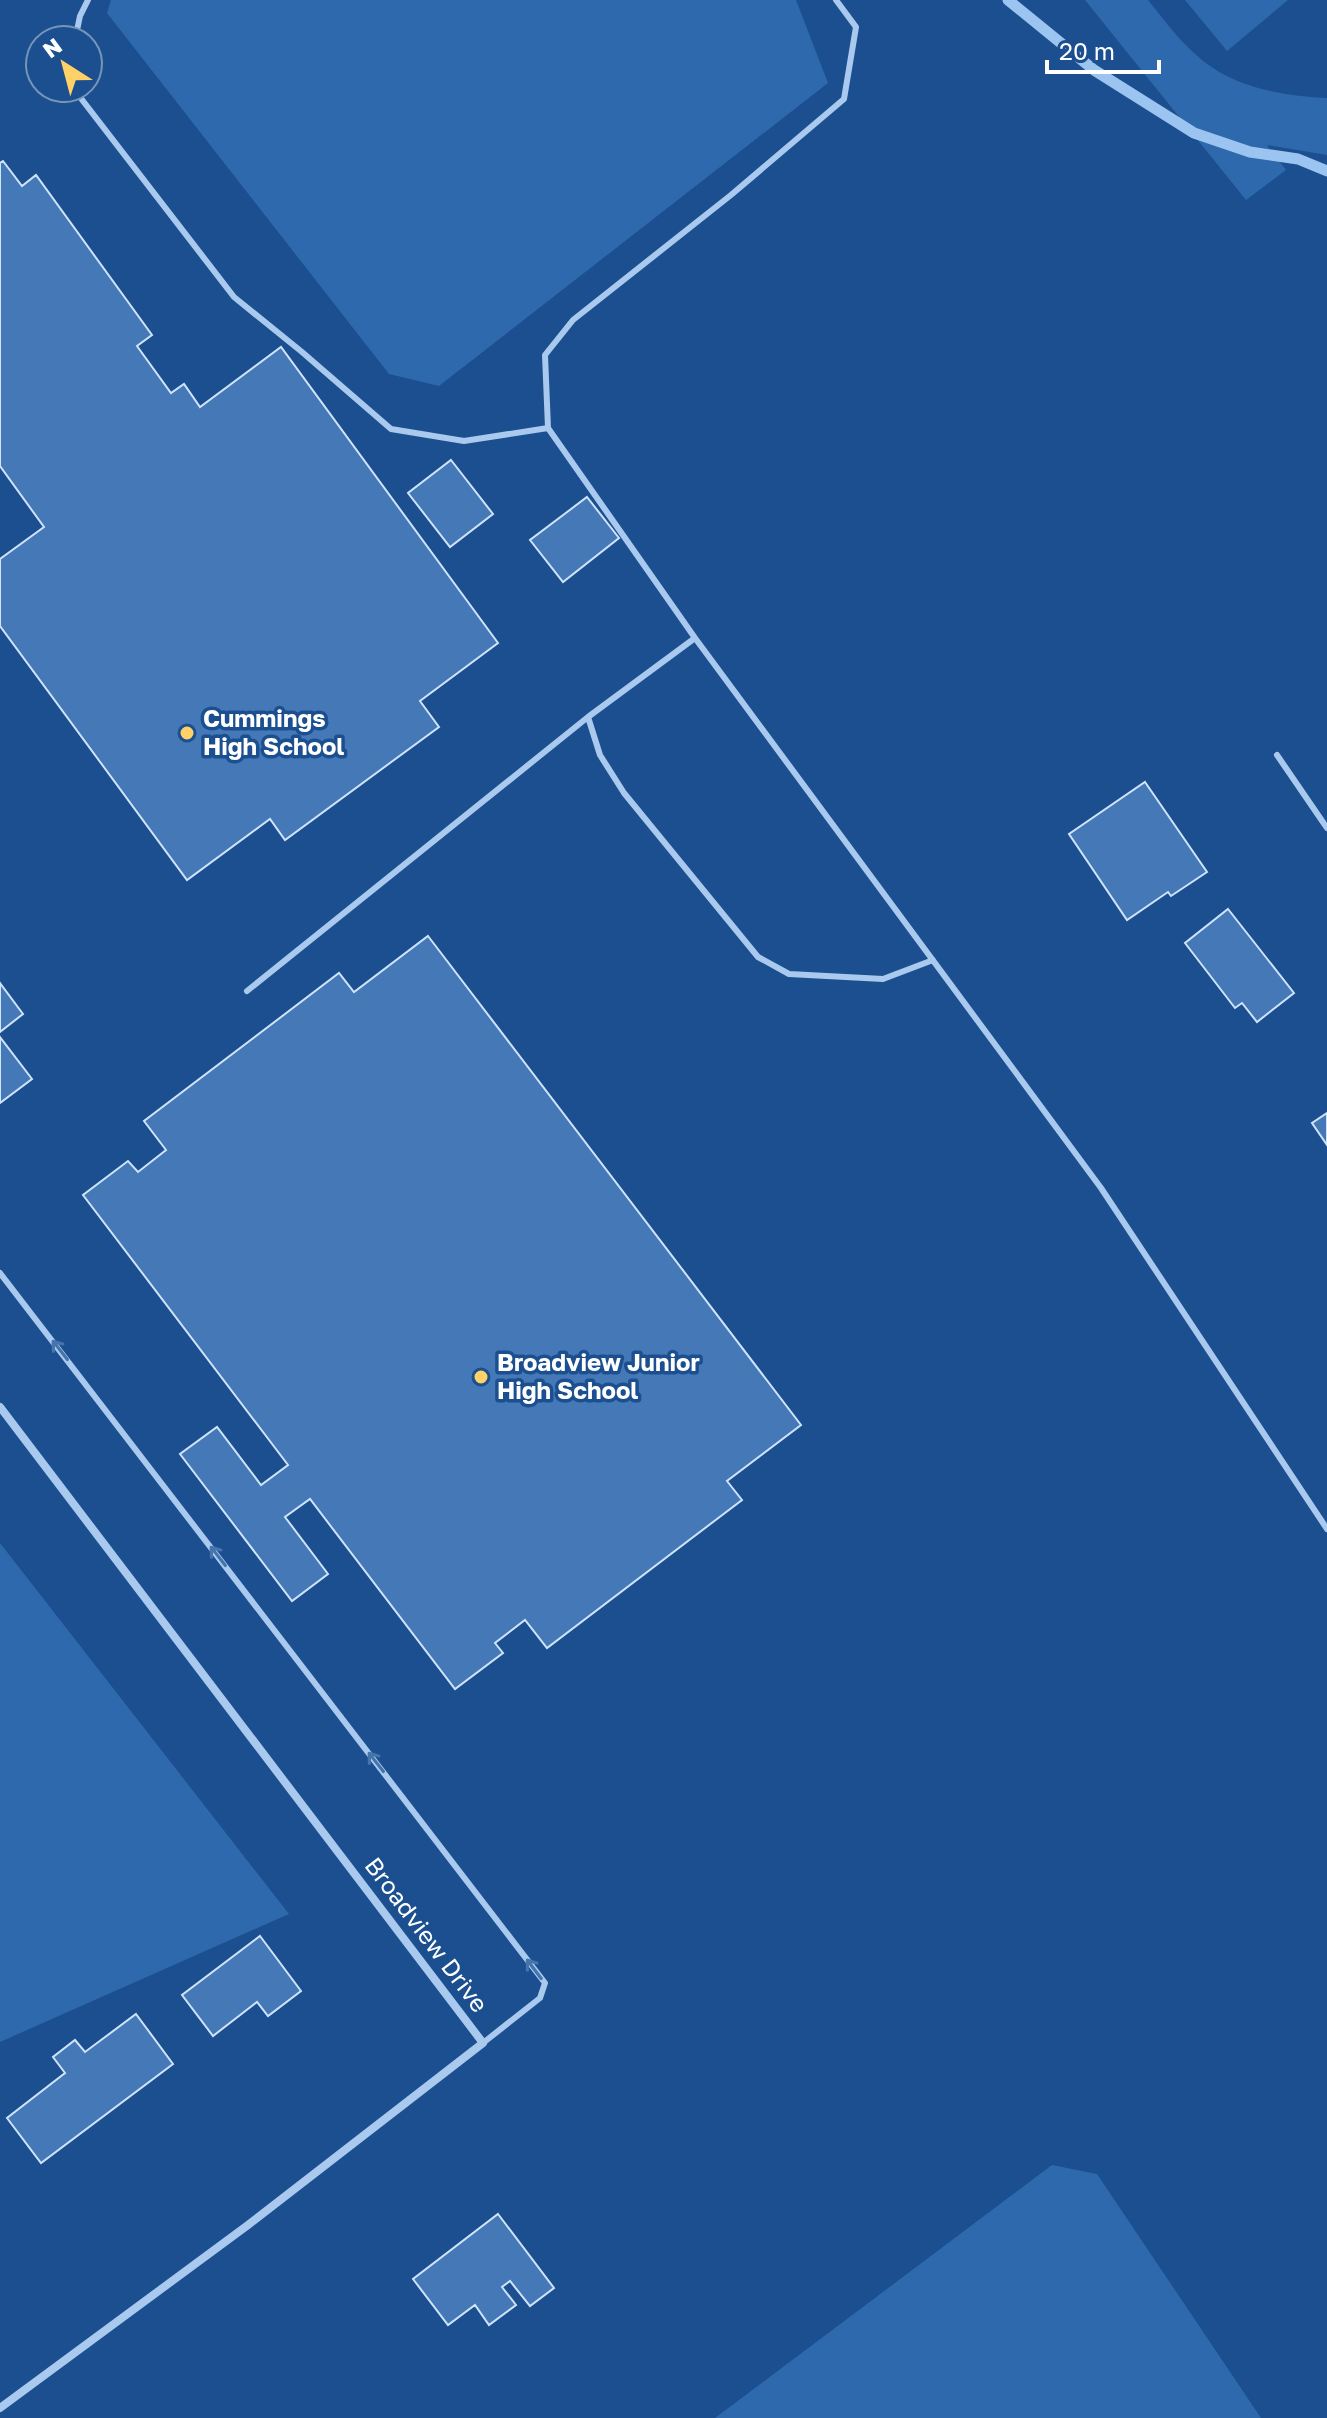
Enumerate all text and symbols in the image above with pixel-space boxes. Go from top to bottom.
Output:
north arrow [24,24,104,104]
scale bar [1047,24,1159,74]
text: N [37,32,67,63]
text: 20 m [1059,36,1115,65]
place label: Cummings High School [203,703,344,760]
marker: Cummings High School [178,724,196,742]
one-way arrow [51,1340,68,1361]
place label: Broadview Junior High School [497,1347,700,1404]
marker: Broadview Junior High School [472,1368,490,1386]
one-way arrow [209,1546,227,1567]
one-way arrow [368,1752,385,1774]
street label: Broadview Drive [360,1851,495,2017]
one-way arrow [526,1959,543,1980]

